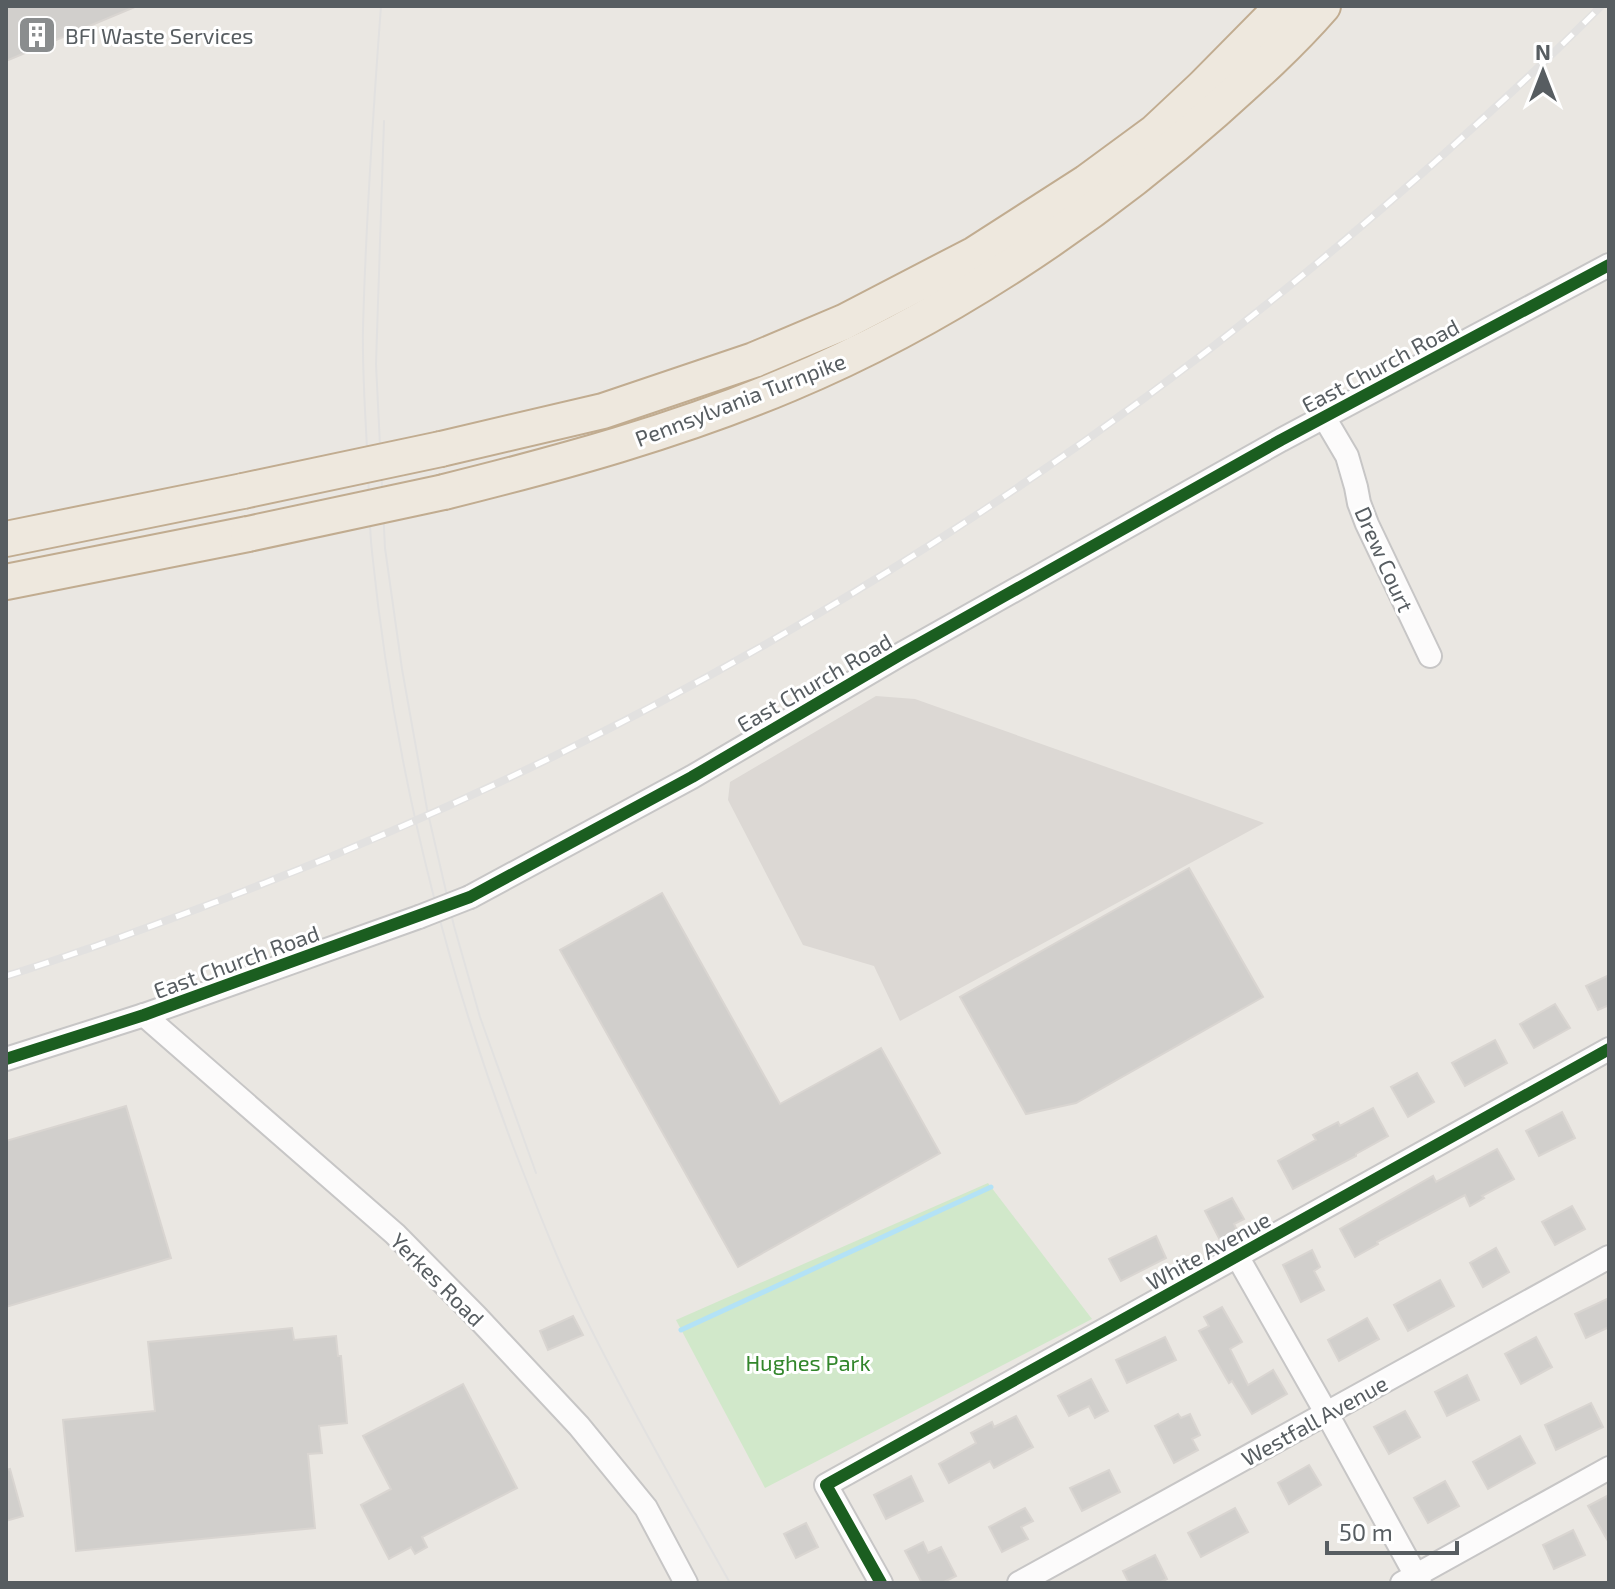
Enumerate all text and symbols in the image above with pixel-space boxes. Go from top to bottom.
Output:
building icon: BFI Waste Services [16,14,58,56]
place label: BFI Waste Services [65,22,254,48]
north arrow [1503,32,1583,112]
text: N [1535,38,1551,64]
street label: East Church Road [1297,313,1463,417]
street label: Pennsylvania Turnpike [631,347,849,451]
street label: Drew Court [1350,502,1420,616]
street label: East Church Road [732,627,896,737]
street label: East Church Road [150,919,322,1003]
street label: White Avenue [1142,1205,1274,1295]
street label: Yerkes Road [386,1227,490,1331]
park label: Hughes Park [745,1349,871,1375]
street label: Westfall Avenue [1236,1369,1392,1471]
scale bar [1327,1505,1457,1555]
text: 50 m [1339,1517,1393,1546]

